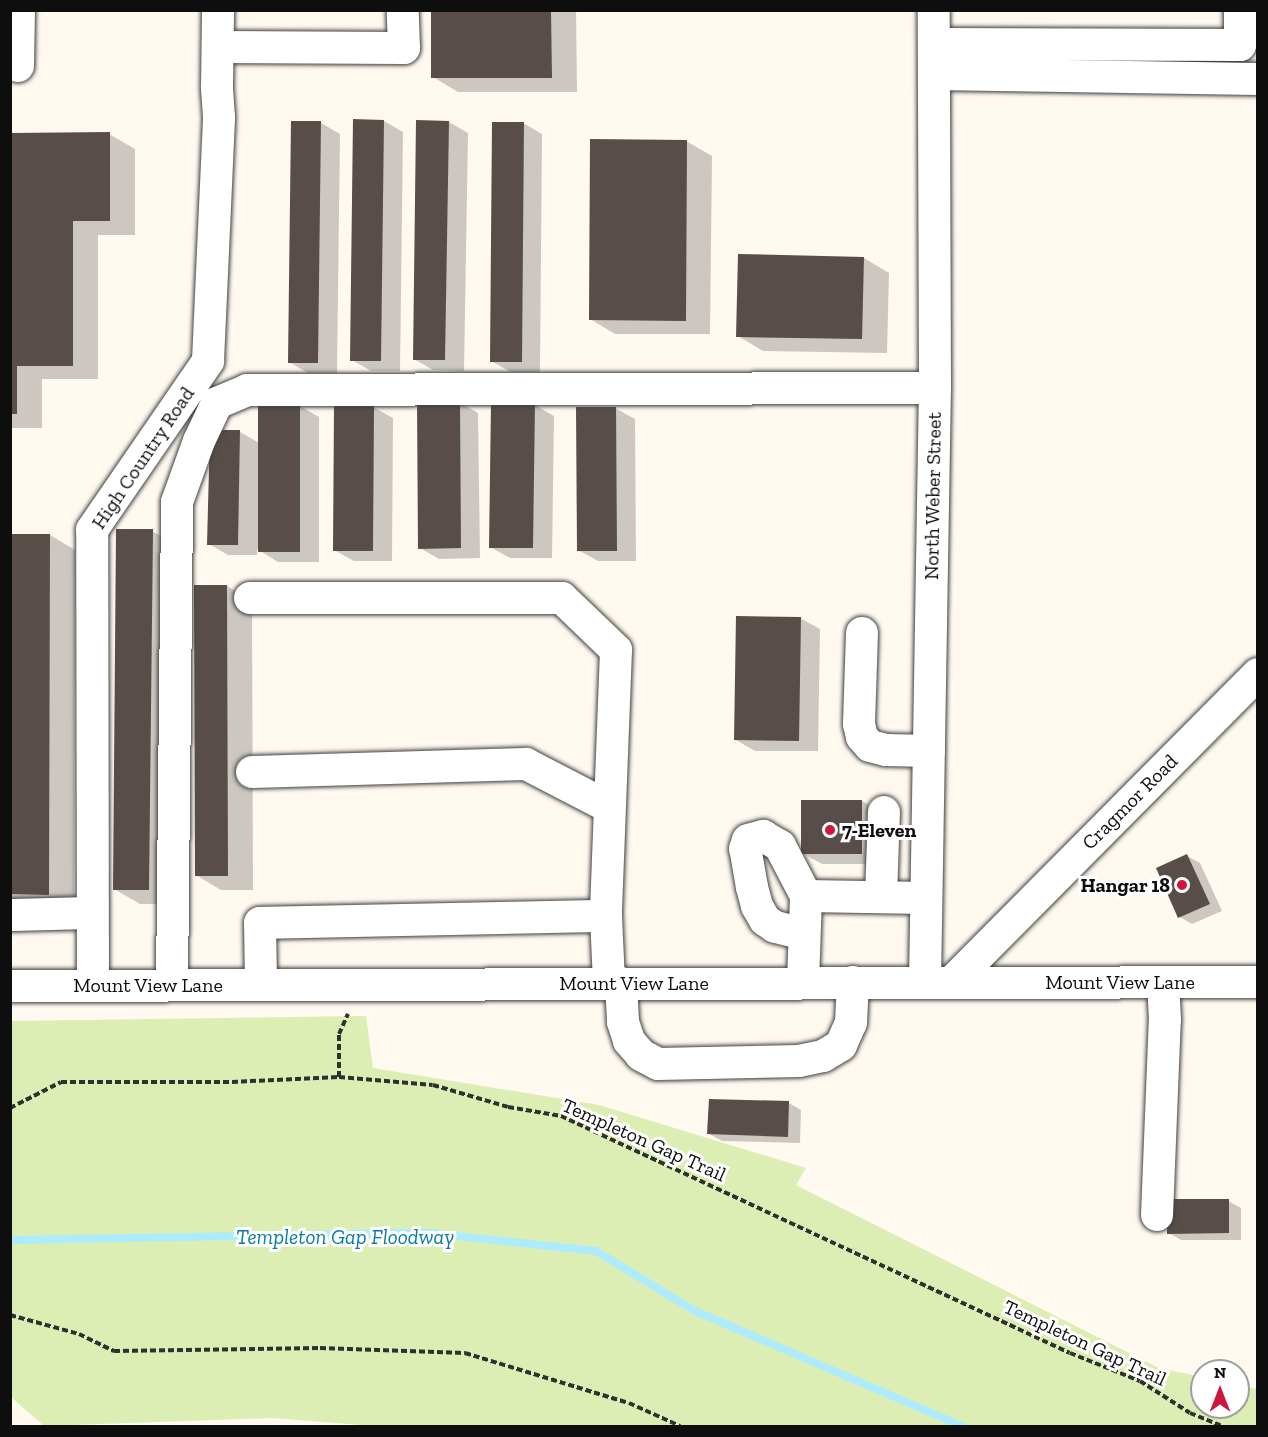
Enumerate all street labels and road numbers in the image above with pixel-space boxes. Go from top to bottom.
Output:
street label: High Country Road [86,382,200,534]
street label: North Weber Street [920,411,946,581]
street label: Cragmor Road [1077,749,1183,855]
street label: Mount View Lane [1045,970,1195,994]
street label: Mount View Lane [559,971,709,995]
street label: Mount View Lane [73,973,223,997]
street label: Templeton Gap Trail [558,1093,730,1187]
street label: Templeton Gap Trail [1000,1295,1170,1391]

